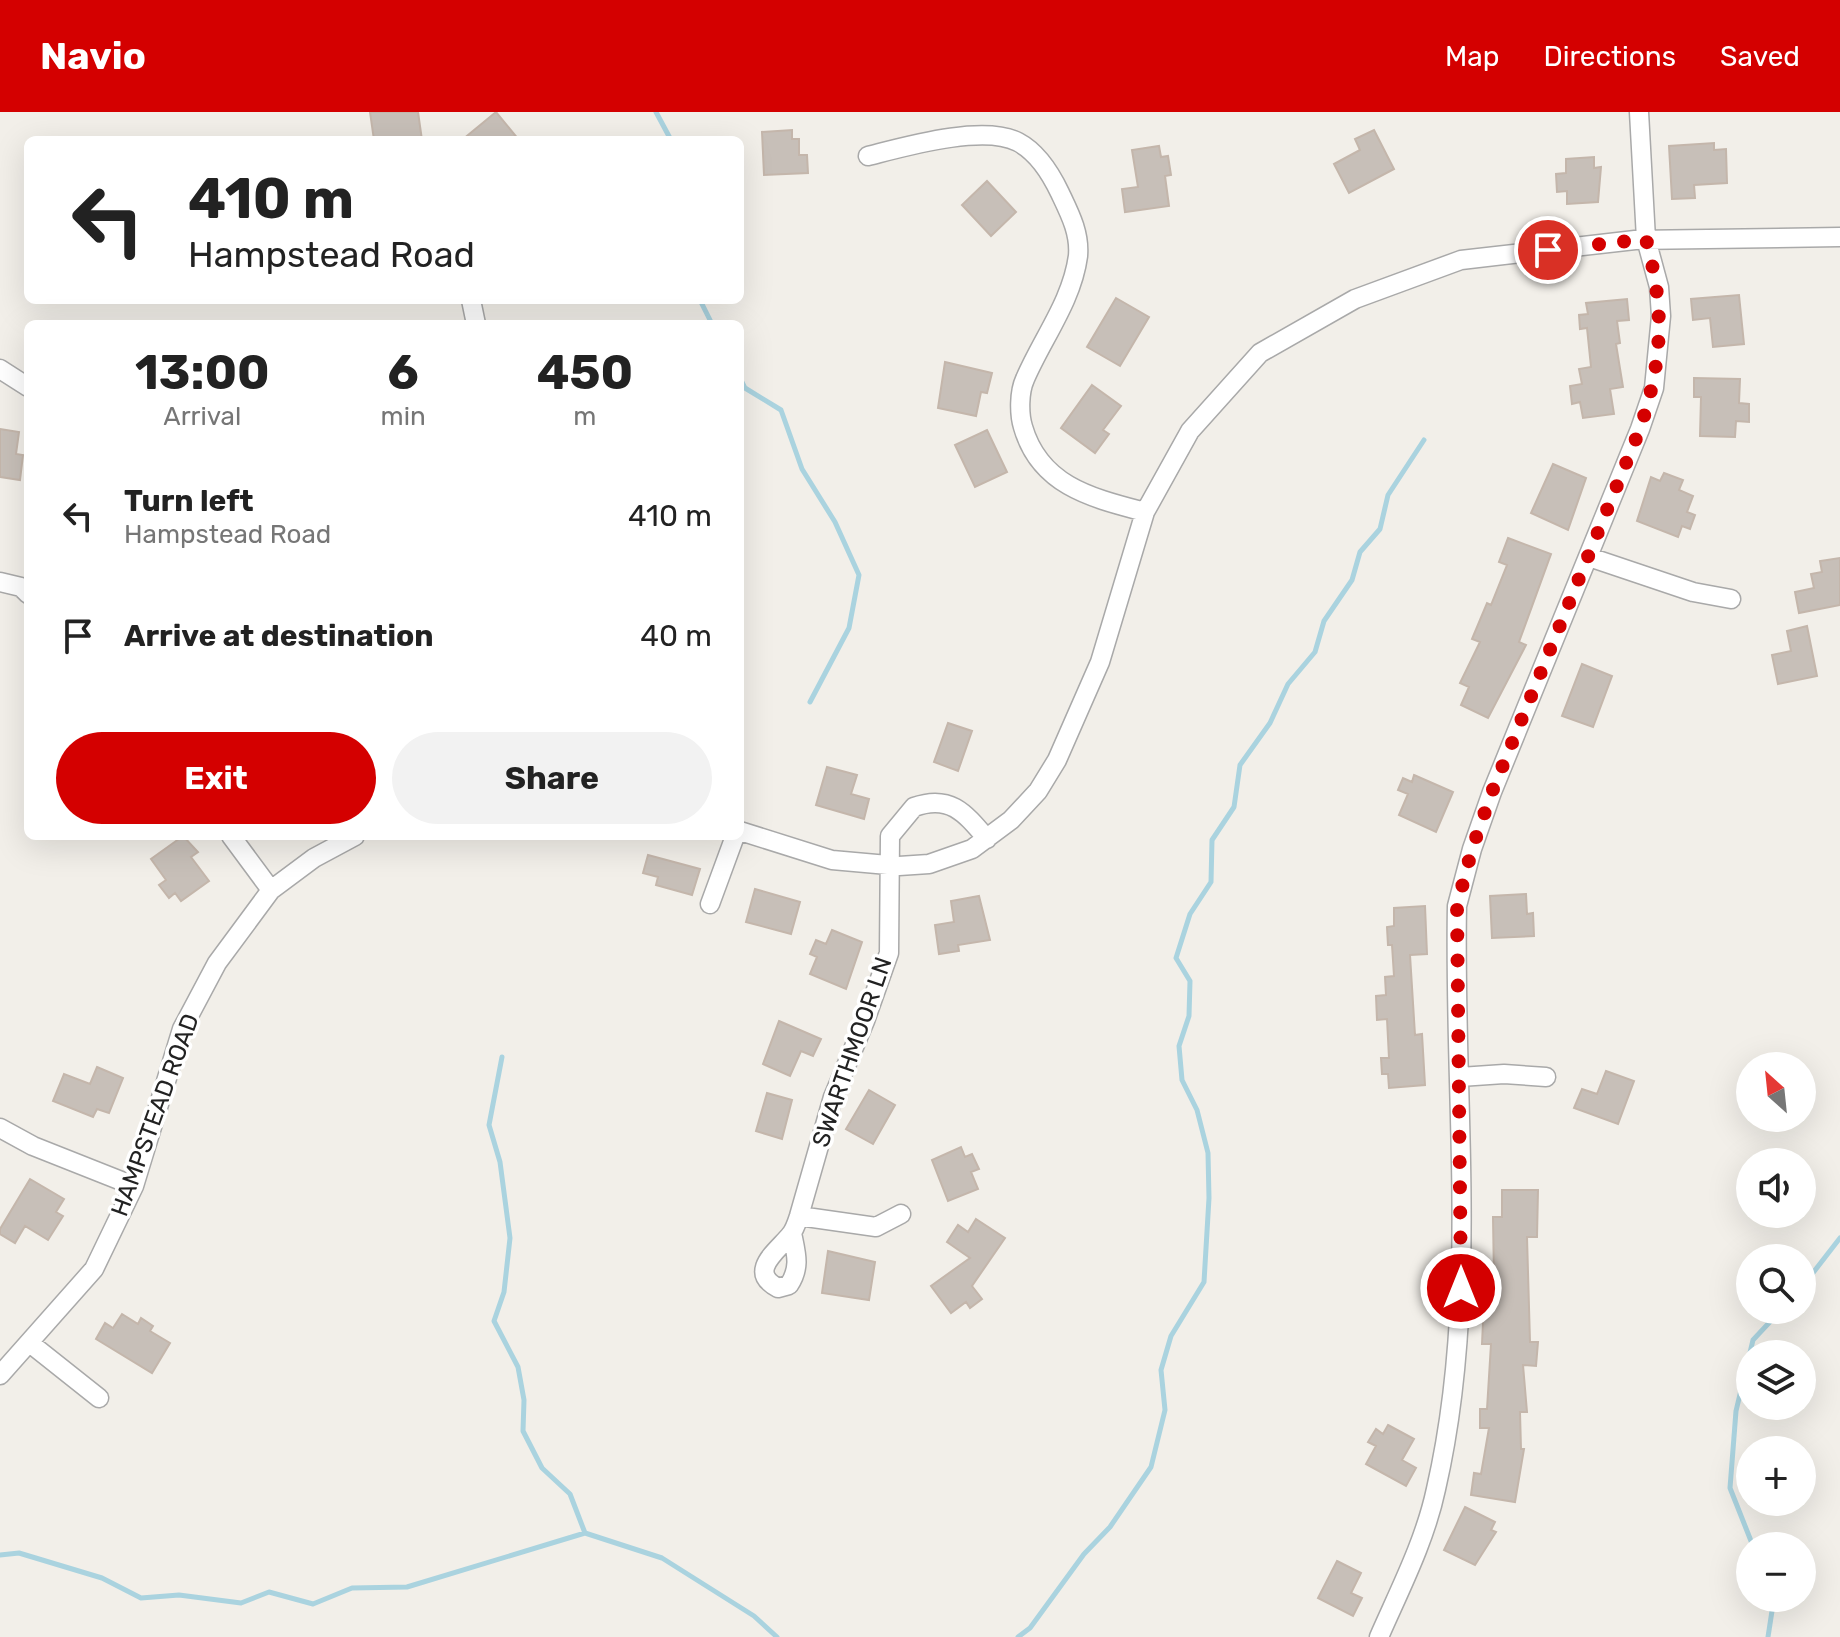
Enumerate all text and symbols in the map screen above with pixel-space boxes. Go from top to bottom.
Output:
text: Navio [40,33,146,79]
text: Map [1445,40,1499,73]
text: Directions [1543,40,1676,73]
text: Saved [1720,40,1800,73]
text: 410 m [188,166,354,232]
icon: left [56,168,160,272]
pin [1514,216,1582,284]
icon: arrive [1526,228,1570,272]
text: Hampstead Road [188,233,475,276]
text: 13:00 [135,344,270,401]
text: 6 [388,344,419,401]
text: 450 [537,344,633,401]
text: Arrival [163,401,241,432]
text: min [381,401,426,432]
text: m [573,401,596,432]
text: Turn left [124,483,254,519]
icon: left [56,494,100,538]
text: 410 m [628,498,712,534]
text: Hampstead Road [124,519,331,550]
icon: arrive [56,614,100,658]
text: Arrive at destination [124,618,434,654]
text: 40 m [640,618,712,654]
button: Exit [56,732,376,824]
button: Share [392,732,712,824]
street label: SWARTHMOOR LN [806,953,898,1151]
street label: HAMPSTEAD ROAD [105,1010,205,1220]
north arrow [1736,1052,1816,1132]
map controls [1736,1052,1816,1612]
button: sound [1736,1148,1816,1228]
button: search [1736,1244,1816,1324]
position arrow [1419,1246,1503,1330]
button: layers [1736,1340,1816,1420]
button: + [1736,1436,1816,1516]
button: − [1736,1532,1816,1612]

